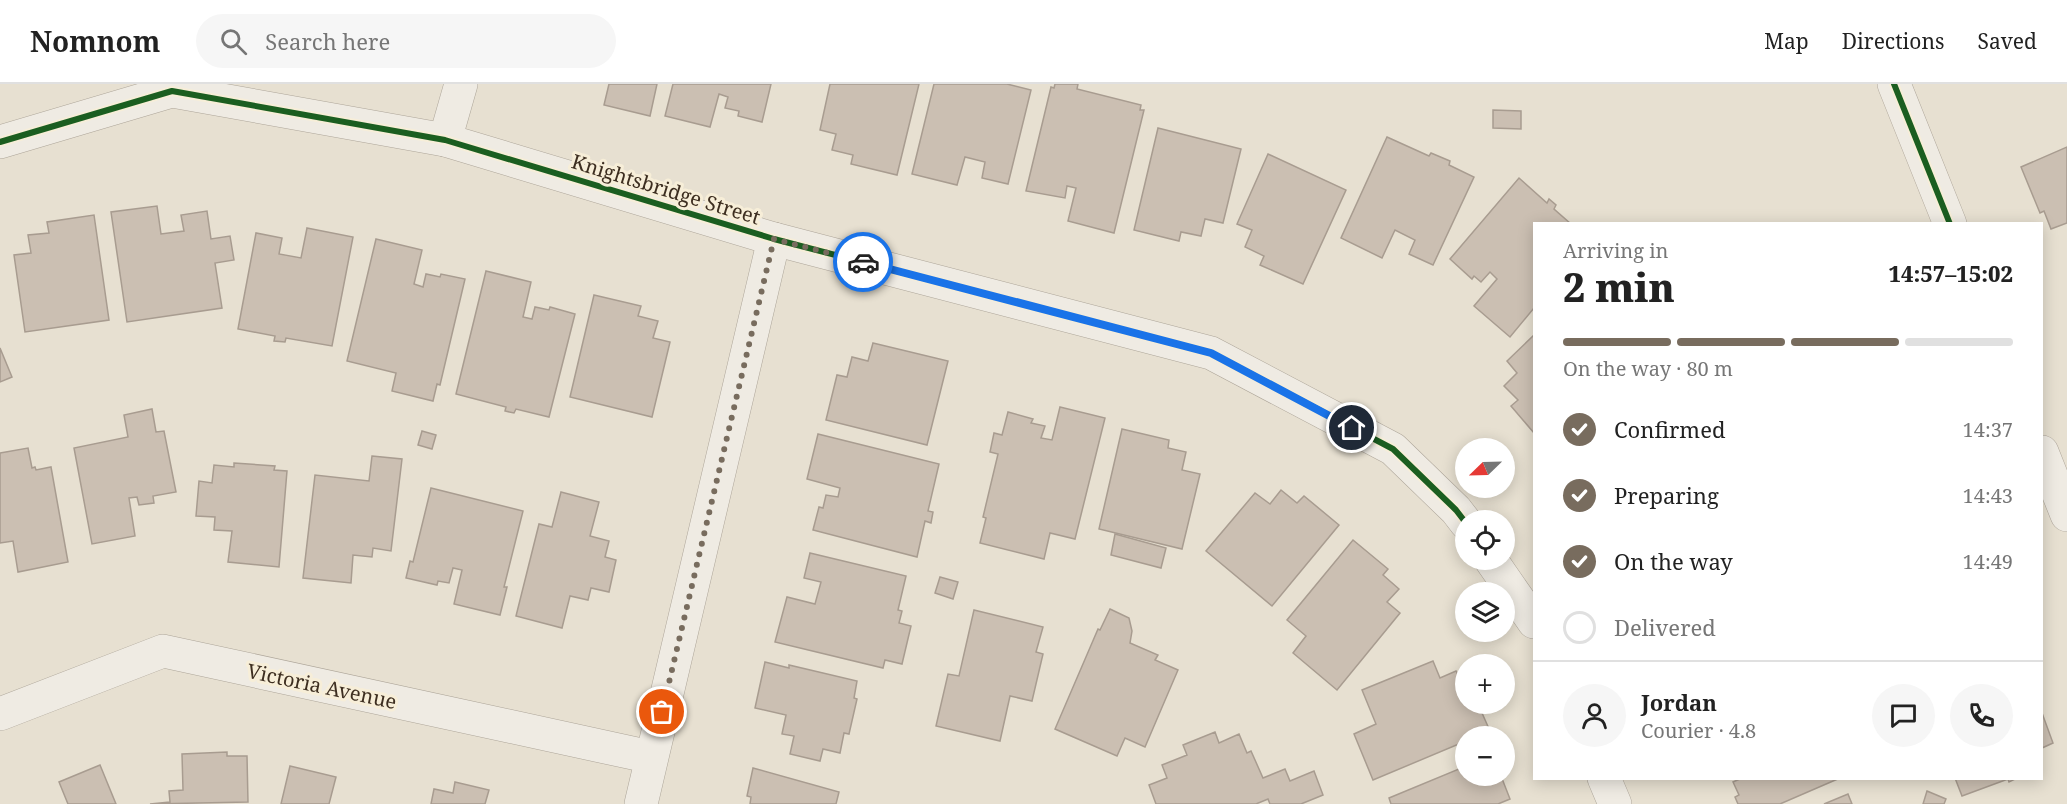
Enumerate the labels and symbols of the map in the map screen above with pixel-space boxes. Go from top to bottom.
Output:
street label: Knightsbridge Street [569,147,763,231]
courier [833,232,893,292]
pin [1326,402,1377,453]
north arrow [1455,438,1515,498]
street label: Victoria Avenue [245,657,399,715]
pin [636,686,687,737]

